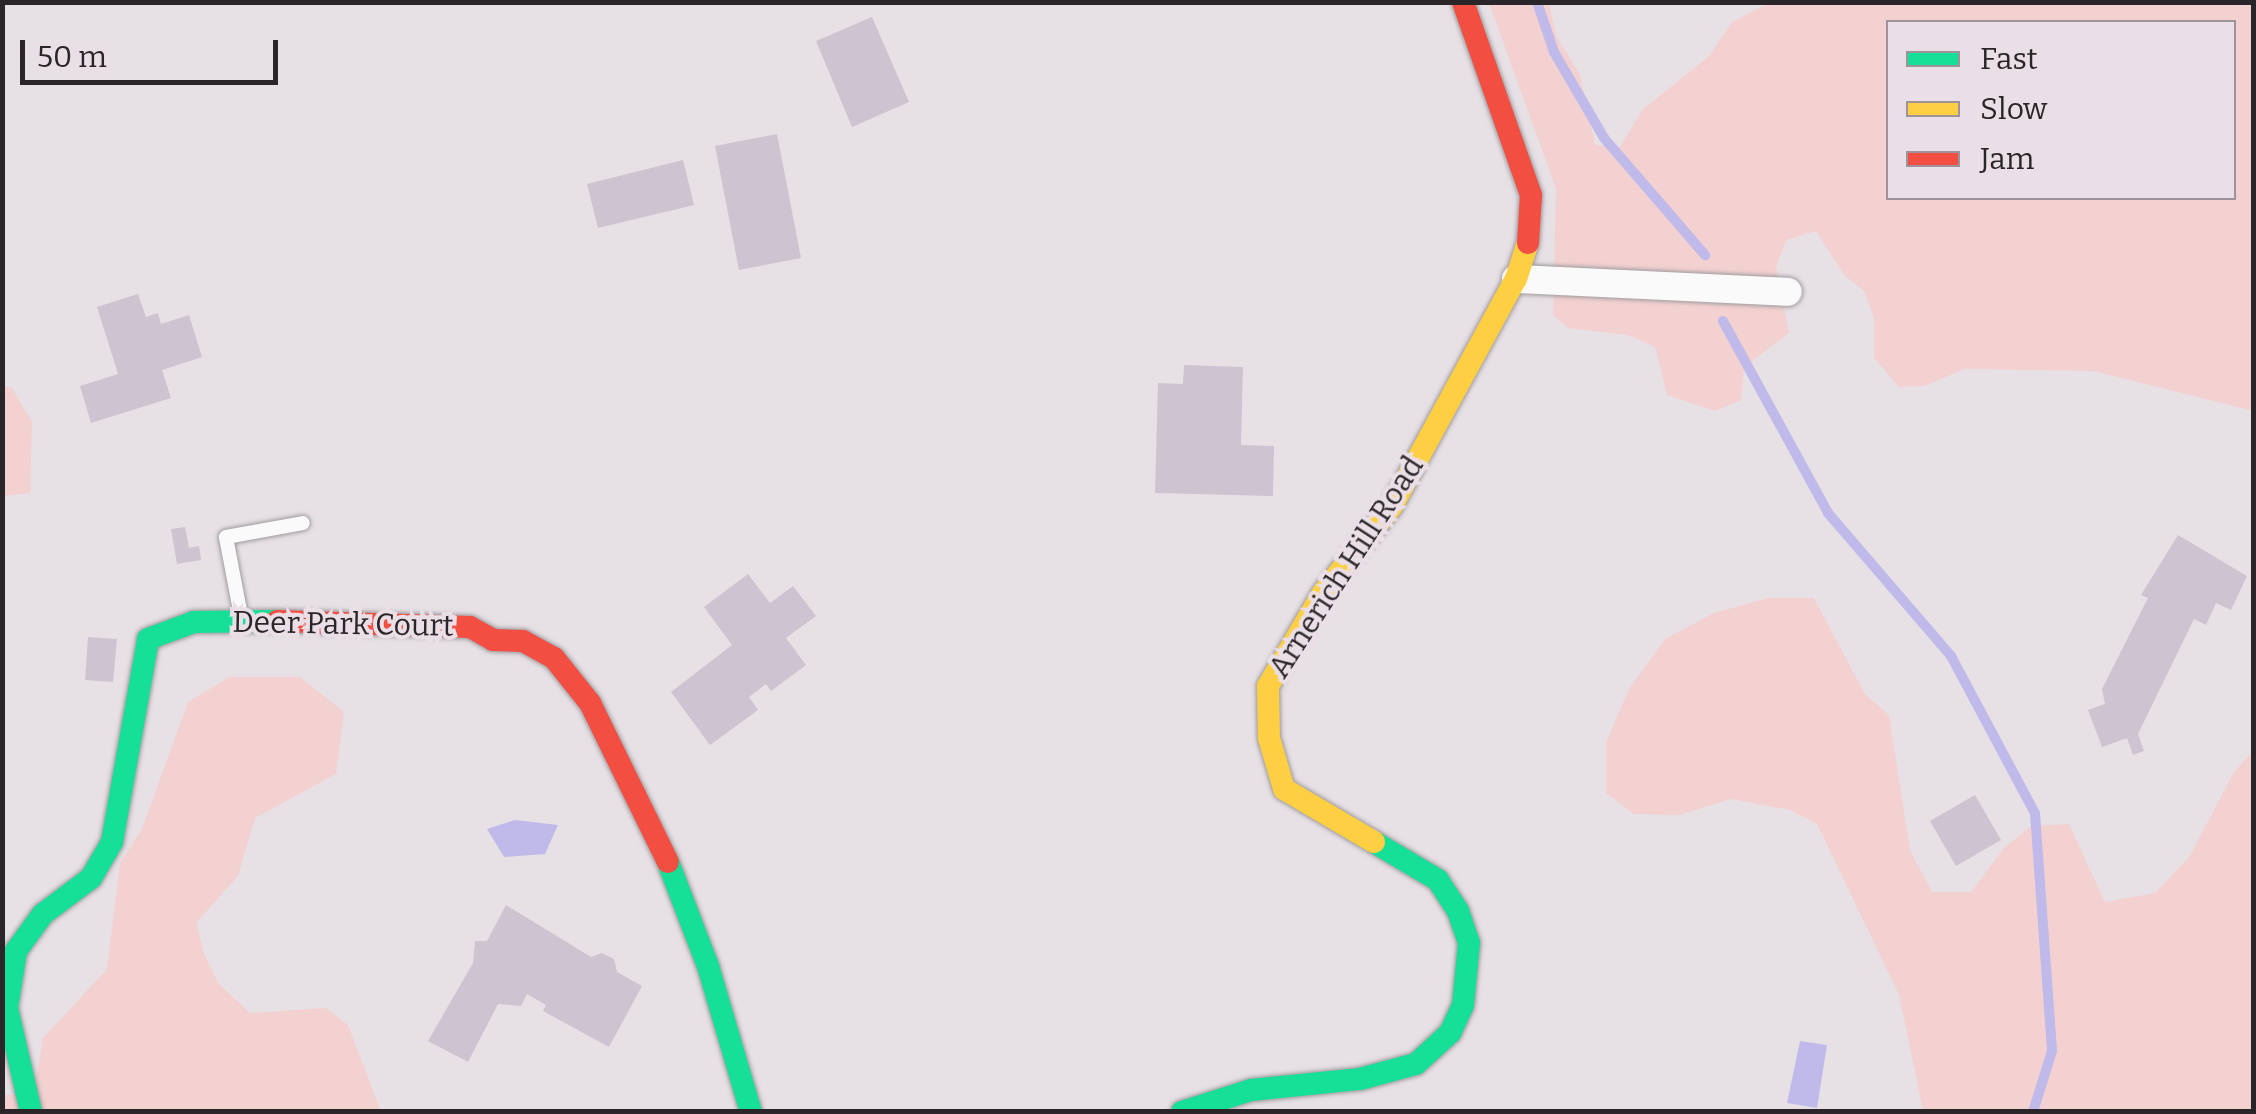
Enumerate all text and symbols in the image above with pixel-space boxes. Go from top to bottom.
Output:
scale bar [25,20,282,82]
legend [1886,20,2236,200]
text: 50 m [37,39,107,75]
text: Fast [1980,41,2038,77]
text: Slow [1980,91,2047,127]
text: Jam [1980,141,2034,177]
street label: Arnerich Hill Road [1261,449,1431,685]
street label: Deer Park Court [232,604,454,644]

